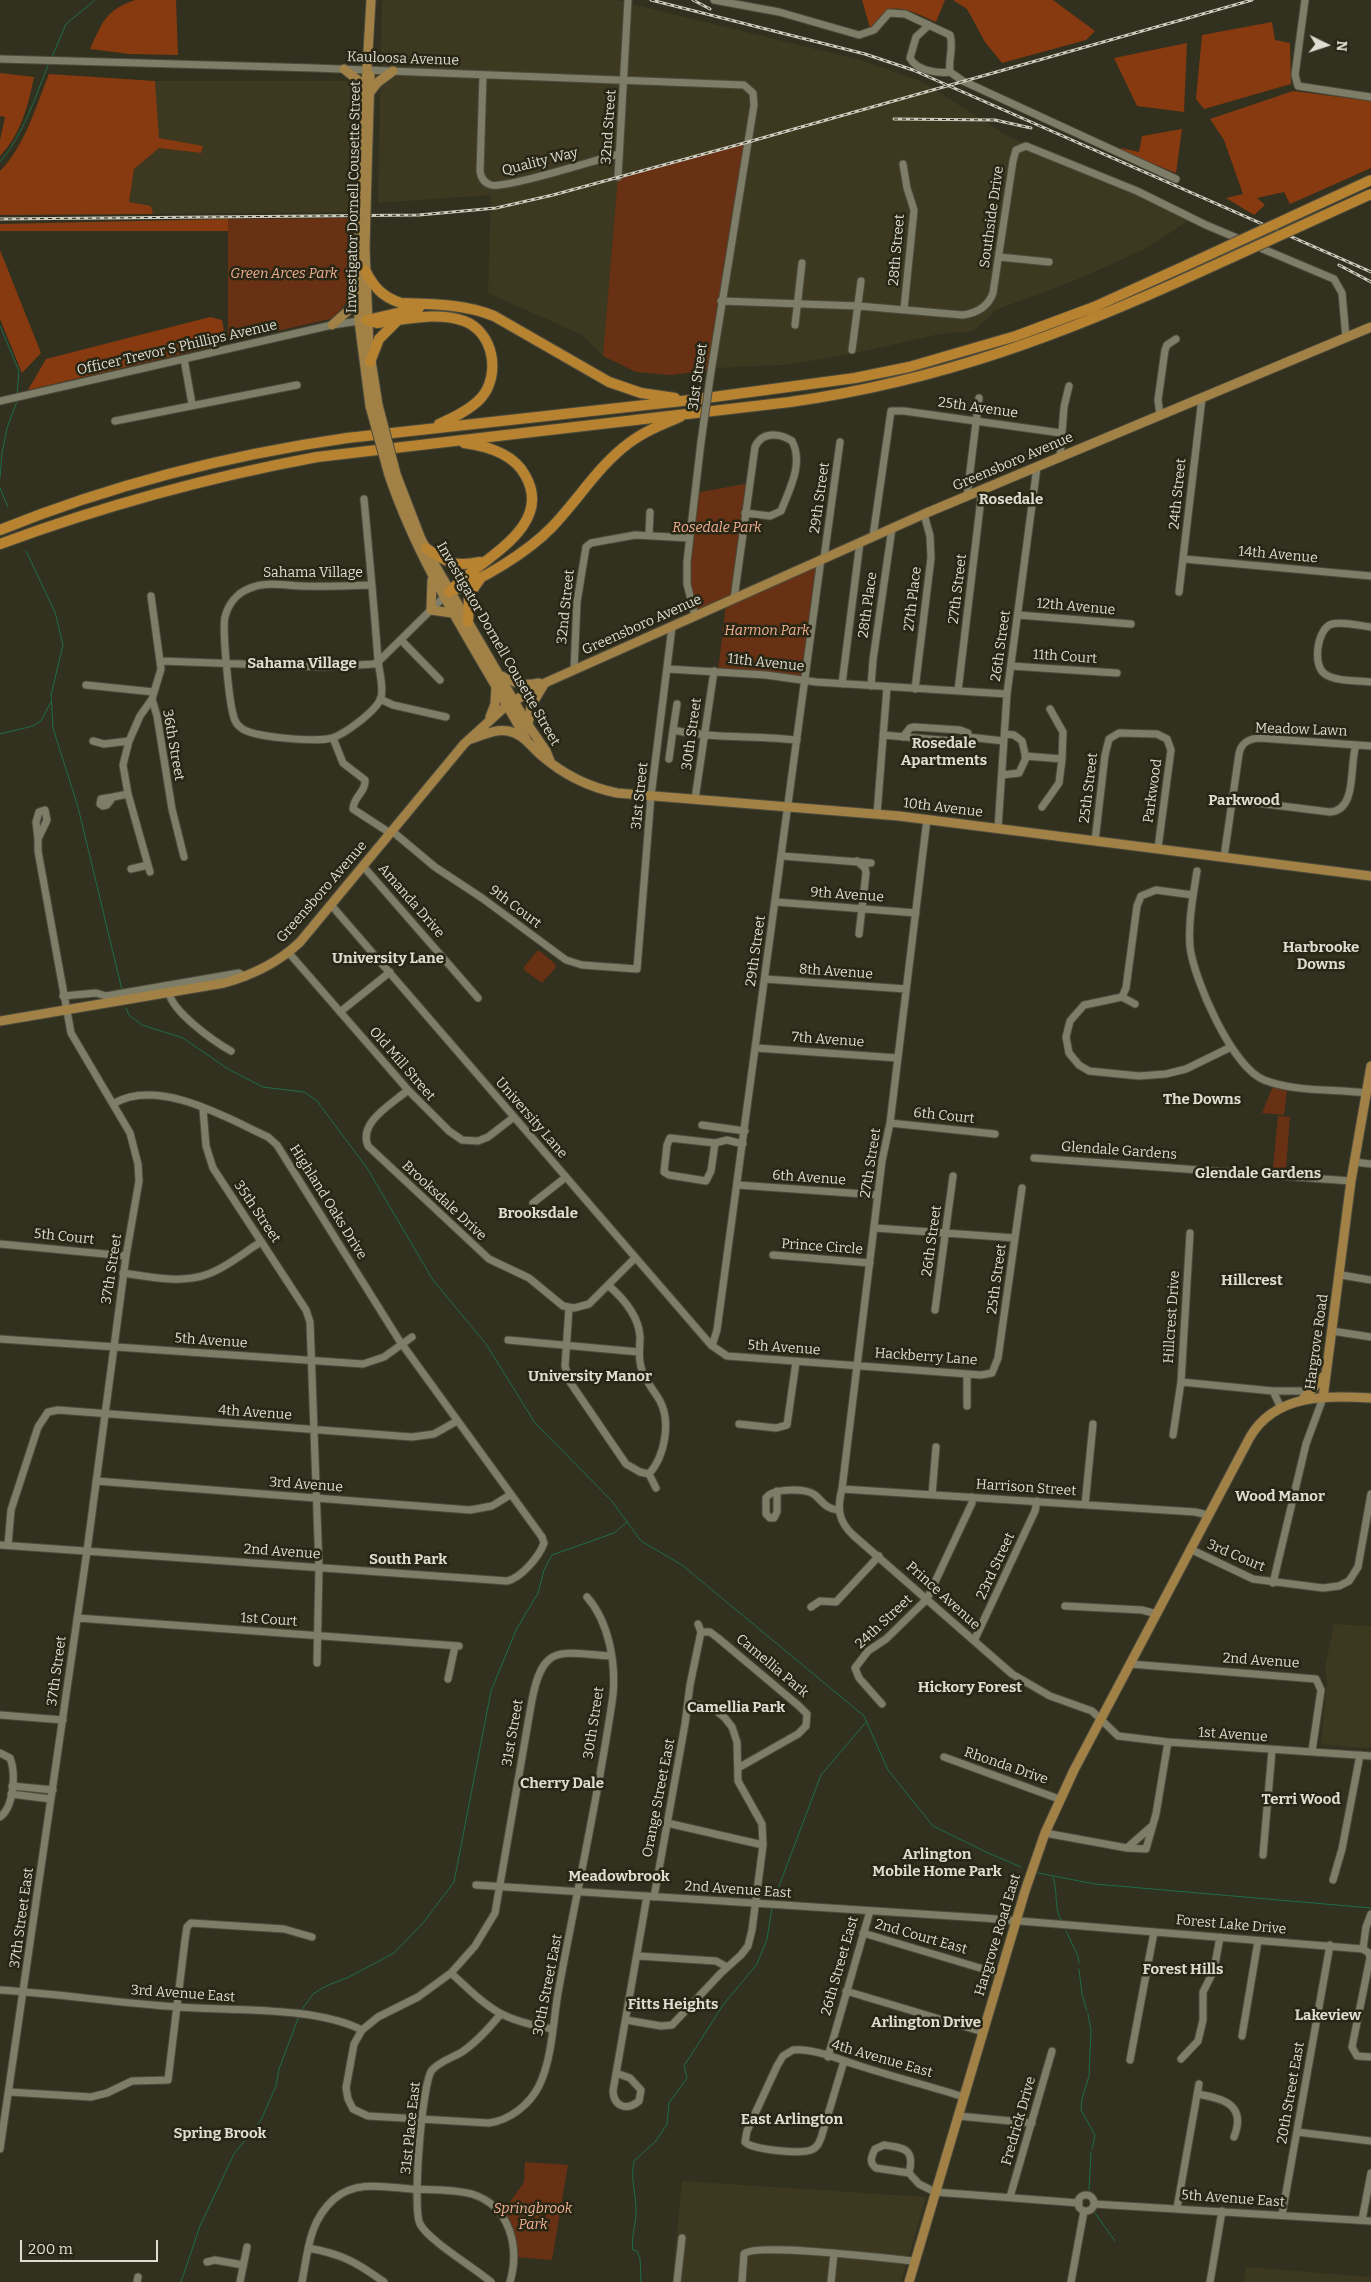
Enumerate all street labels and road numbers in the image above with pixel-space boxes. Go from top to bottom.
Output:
street label: Kauloosa Avenue [347,49,459,69]
street label: Investigator Dornell Cousette Street [344,81,364,313]
street label: 32nd Street [598,89,620,165]
street label: Quality Way [500,144,580,180]
street label: Southside Drive [977,165,1007,269]
street label: 28th Street [886,213,908,287]
street label: Officer Trevor S Phillips Avenue [75,317,279,379]
street label: 31st Street [685,342,711,412]
street label: 25th Avenue [937,394,1019,422]
street label: Greensboro Avenue [950,429,1076,495]
street label: 24th Street [1166,457,1190,531]
street label: 29th Street [807,461,833,535]
street label: Investigator Dornell Cousette Street [433,539,563,749]
street label: 14th Avenue [1238,543,1318,567]
street label: 27th Street [945,553,971,625]
street label: Sahama Village [263,565,363,581]
street label: 27th Place [901,566,925,632]
street label: 32nd Street [554,569,578,645]
street label: 28th Place [855,571,881,639]
street label: Greensboro Avenue [580,591,704,659]
street label: 12th Avenue [1036,595,1116,619]
street label: 26th Street [988,609,1014,683]
street label: 11th Court [1032,646,1098,668]
street label: 11th Avenue [727,651,805,675]
street label: 30th Street [679,697,705,771]
street label: 36th Street [158,708,188,782]
street label: Meadow Lawn [1254,720,1348,740]
street label: 25th Street [1076,752,1102,824]
street label: Parkwood [1140,758,1166,824]
street label: 31st Street [628,761,652,831]
street label: 10th Avenue [902,795,984,821]
street label: Greensboro Avenue [273,838,371,946]
street label: Amanda Drive [374,861,448,941]
street label: 9th Court [485,882,545,932]
street label: 9th Avenue [810,884,884,906]
street label: 29th Street [743,914,769,988]
street label: 8th Avenue [799,961,873,983]
street label: Old Mill Street [365,1024,439,1104]
street label: 7th Avenue [791,1029,865,1051]
street label: University Lane [491,1074,571,1162]
street label: 6th Court [913,1104,975,1128]
street label: 27th Street [857,1127,885,1199]
street label: Glendale Gardens [1060,1139,1178,1163]
street label: Highland Oaks Drive [286,1141,370,1263]
street label: Brooksdale Drive [398,1157,490,1245]
street label: 6th Avenue [772,1167,846,1189]
street label: 35th Street [230,1178,284,1246]
street label: 26th Street [919,1204,945,1278]
street label: 5th Court [33,1225,95,1249]
street label: 37th Street [98,1233,126,1305]
street label: Prince Circle [781,1236,863,1258]
street label: 25th Street [984,1243,1010,1315]
street label: Hillcrest Drive [1160,1270,1184,1364]
street label: Hargrove Road [1302,1293,1332,1391]
street label: 5th Avenue [174,1330,248,1352]
street label: 5th Avenue [747,1337,821,1359]
street label: Hackberry Lane [874,1345,978,1369]
street label: 4th Avenue [218,1402,292,1424]
street label: 3rd Avenue [269,1474,343,1496]
street label: Harrison Street [975,1476,1077,1500]
street label: 23rd Street [973,1530,1019,1602]
street label: 3rd Court [1205,1536,1267,1576]
street label: 2nd Avenue [243,1541,321,1563]
street label: Prince Avenue [903,1558,983,1634]
street label: 24th Street [852,1591,916,1653]
street label: 1st Court [240,1610,298,1630]
street label: Camellia Park [732,1631,812,1701]
street label: 37th Street [44,1635,70,1707]
street label: 2nd Avenue [1222,1650,1300,1672]
street label: 30th Street [580,1686,608,1760]
street label: 31st Street [499,1698,527,1768]
street label: 1st Avenue [1198,1724,1268,1746]
street label: Orange Street East [639,1737,679,1859]
street label: Rhonda Drive [962,1744,1050,1788]
street label: 37th Street East [7,1867,37,1969]
street label: Hargrove Road East [971,1872,1025,1998]
street label: 2nd Avenue East [684,1878,792,1902]
street label: Forest Lake Drive [1175,1912,1287,1938]
street label: 26th Street East [818,1914,862,2018]
street label: 2nd Court East [873,1916,969,1958]
street label: 30th Street East [530,1933,566,2037]
street label: 3rd Avenue East [130,1982,236,2006]
street label: 4th Avenue East [829,2037,935,2081]
street label: 20th Street East [1274,2041,1308,2145]
street label: Fredrick Drive [998,2075,1040,2167]
street label: 31st Place East [398,2081,424,2175]
street label: 5th Avenue East [1181,2187,1285,2211]

